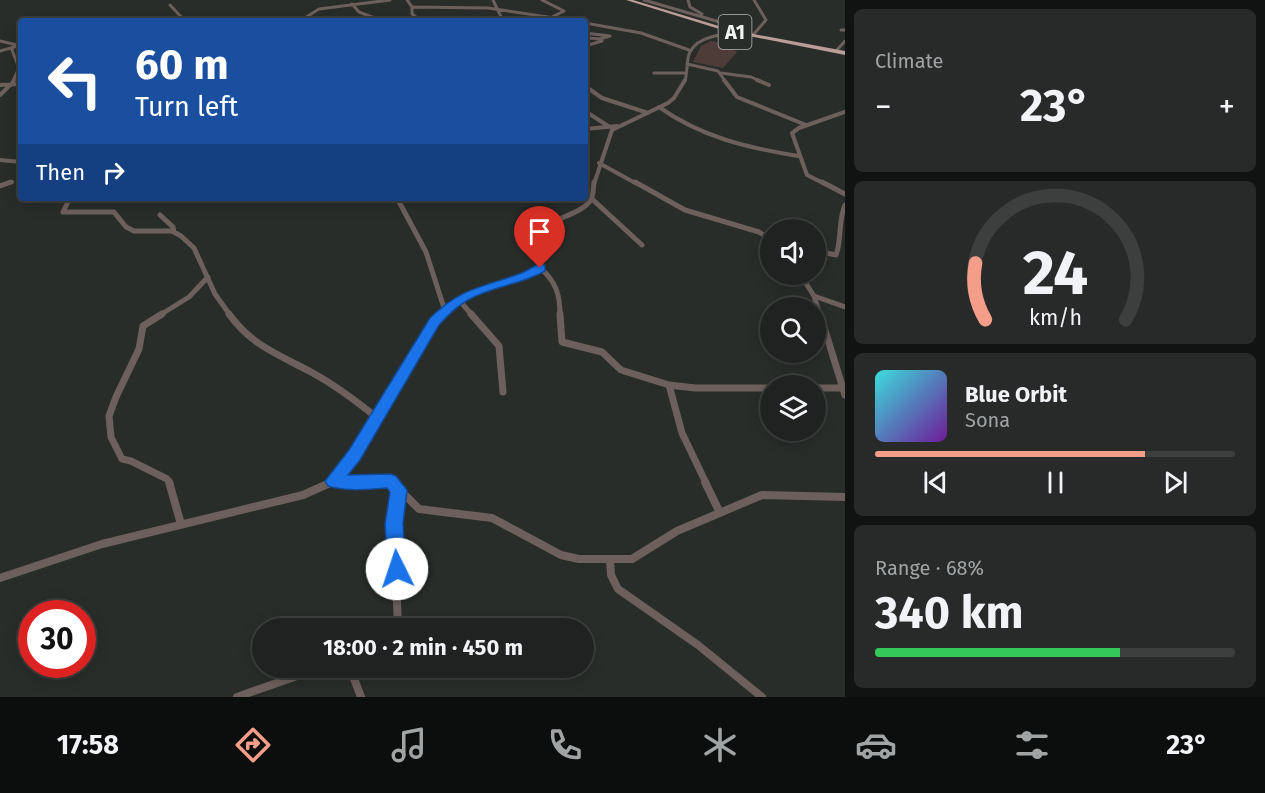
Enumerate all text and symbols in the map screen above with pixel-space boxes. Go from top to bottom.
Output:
road number: A1 [718,15,752,49]
text: 60 m [135,40,229,90]
icon: left [36,42,114,120]
text: Climate [875,49,943,73]
text: 23° [1020,79,1090,133]
text: − [875,87,892,127]
text: + [1219,87,1235,127]
text: Turn left [135,91,238,123]
icon: right [97,156,130,189]
text: Then [36,159,85,186]
pin [514,206,565,268]
icon: arrive [523,215,556,248]
map controls [760,219,826,441]
button: sound [760,219,826,285]
text: 24 [1022,236,1088,311]
button: search [760,297,826,363]
text: km/h [1028,305,1082,331]
button: layers [760,375,826,441]
text: Blue Orbit [965,381,1067,408]
text: Sona [965,408,1010,432]
icon: previous [919,466,952,499]
icon: pause [1039,466,1072,499]
icon: next [1159,466,1192,499]
position arrow [365,537,429,601]
text: Range · 68% [875,556,984,580]
text: 340 km [875,586,1024,640]
speed limit sign: 30 [18,600,96,678]
text: 18:00 · 2 min · 450 m [323,634,523,661]
icon: directions [232,724,274,766]
icon: music [388,724,430,766]
icon: phone [544,724,586,766]
icon: climate [699,724,741,766]
icon: car [855,724,897,766]
icon: filters [1011,724,1053,766]
text: 17:58 [57,729,119,761]
text: 23° [1166,729,1208,761]

